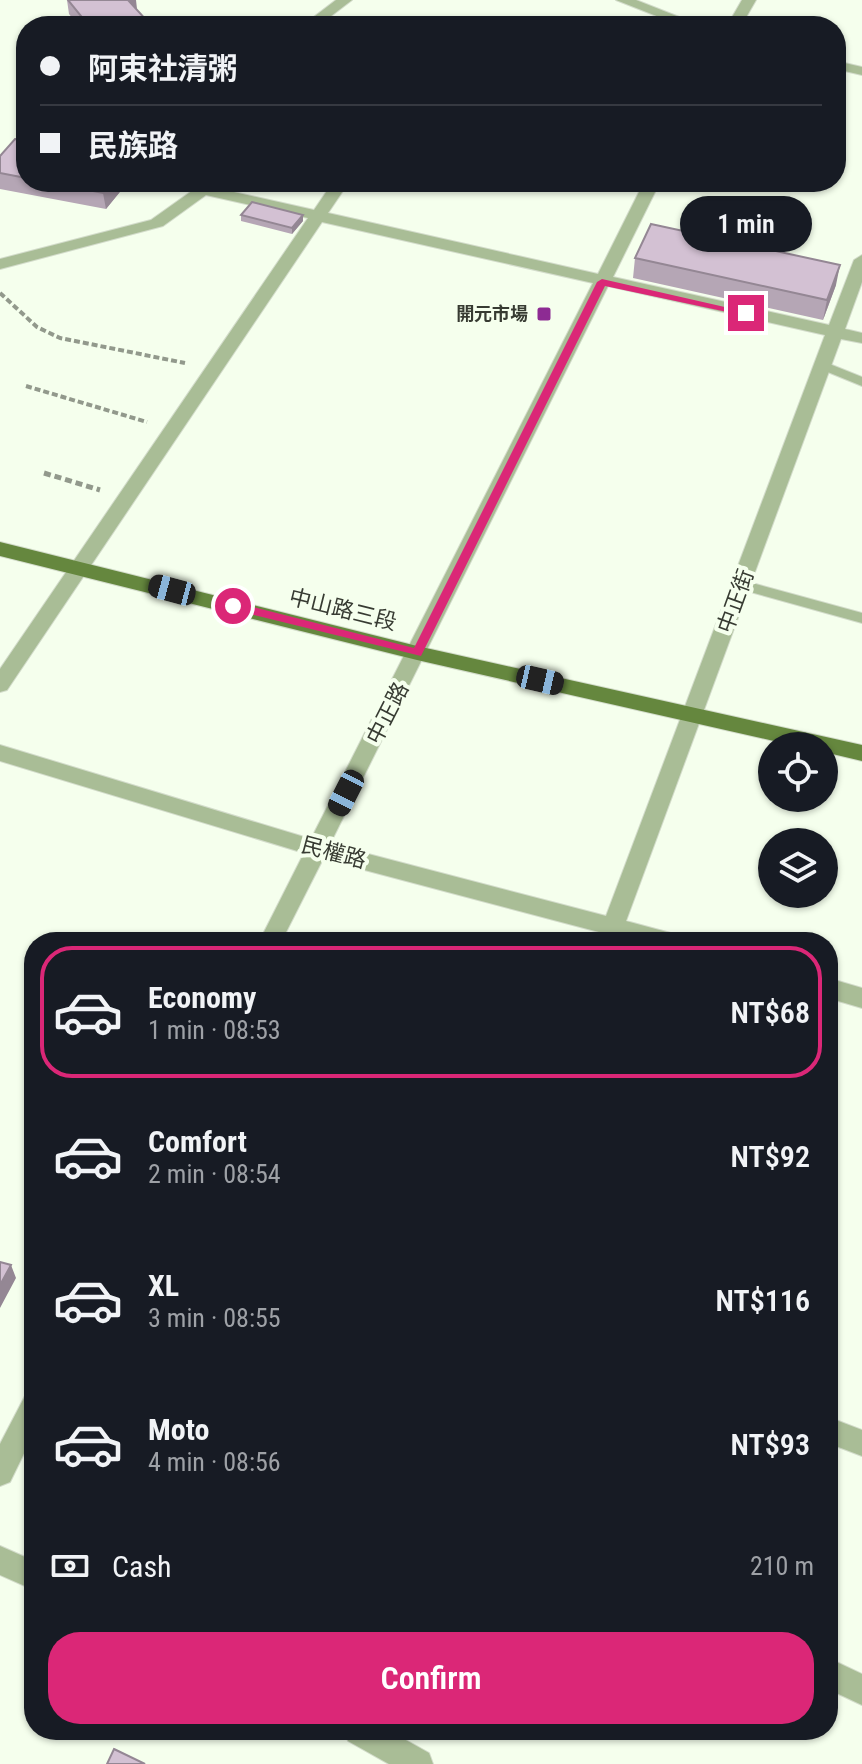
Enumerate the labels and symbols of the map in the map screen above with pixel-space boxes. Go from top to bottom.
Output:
callout: 1 min [680,197,812,253]
route end [728,295,764,331]
place label: 開元市場 [456,303,528,324]
marker: 開元市場 [535,305,553,323]
street label: 中正街 [712,566,759,636]
car [146,572,198,608]
street label: 中山路三段 [286,584,399,635]
route start [215,588,251,624]
car [514,663,566,697]
street label: 中正路 [361,678,414,748]
car [324,766,368,820]
street label: 民權路 [299,832,369,873]

